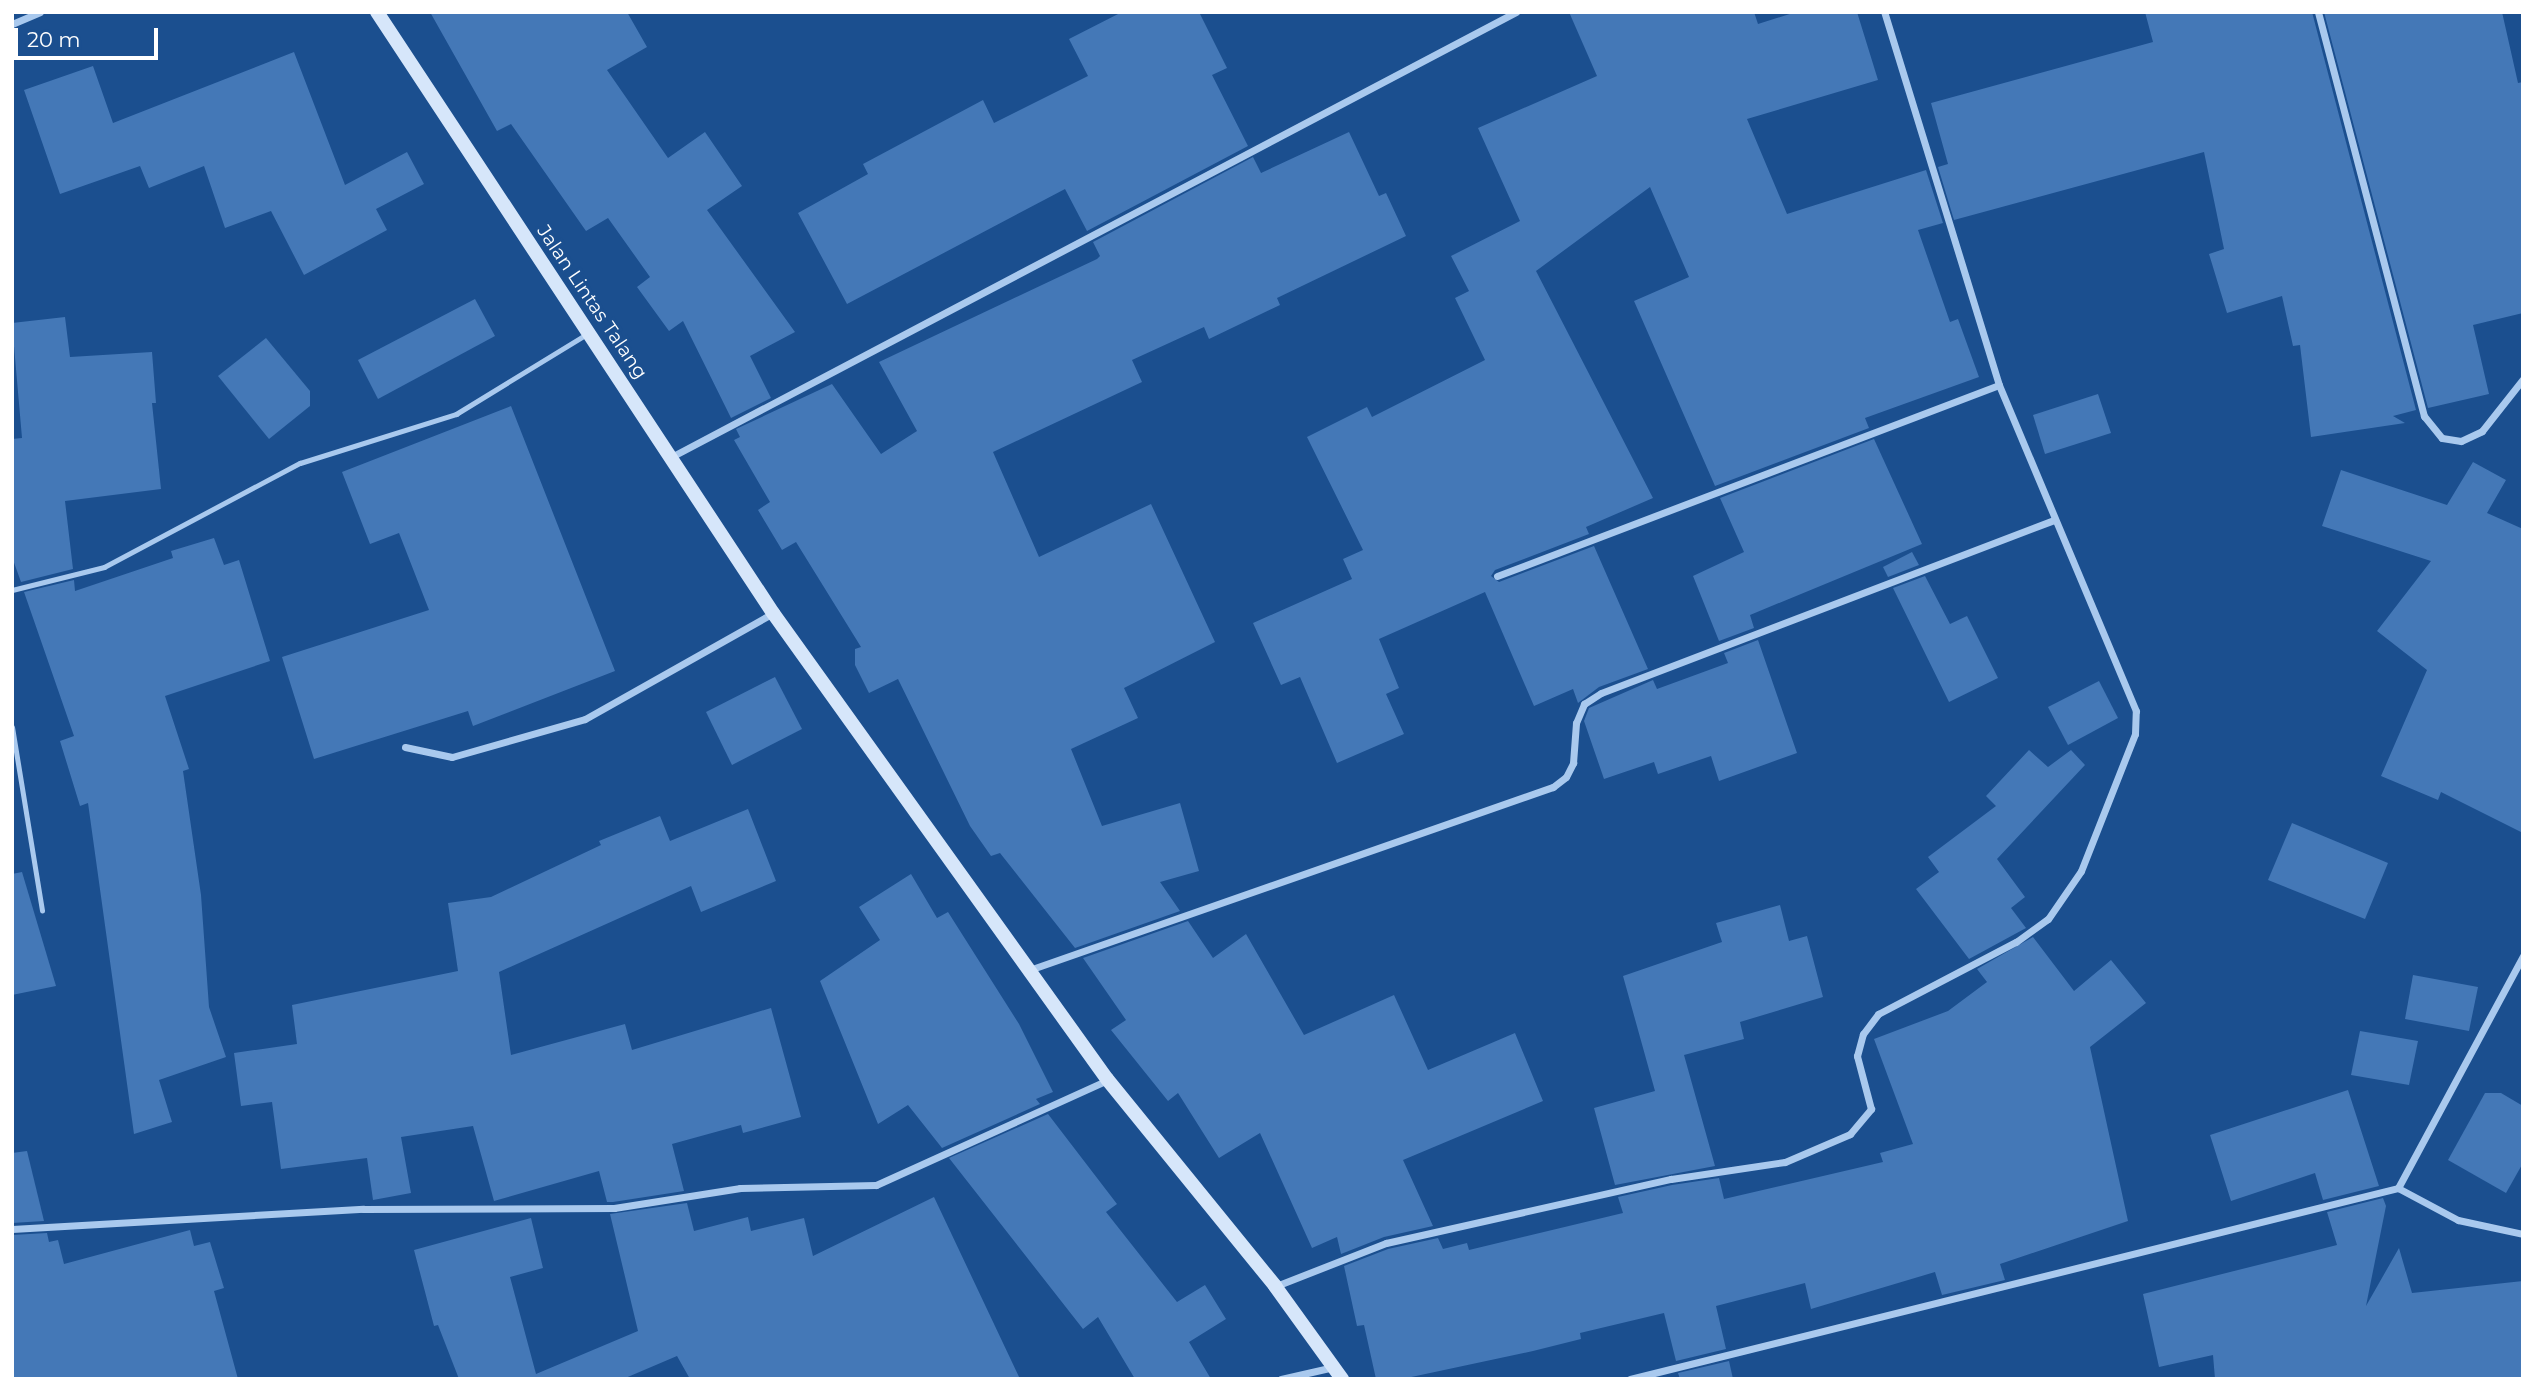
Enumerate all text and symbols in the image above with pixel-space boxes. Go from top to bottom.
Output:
scale bar [18,14,161,58]
text: 20 m [27,27,81,52]
street label: Jalan Lintas Talang [532,221,652,383]

